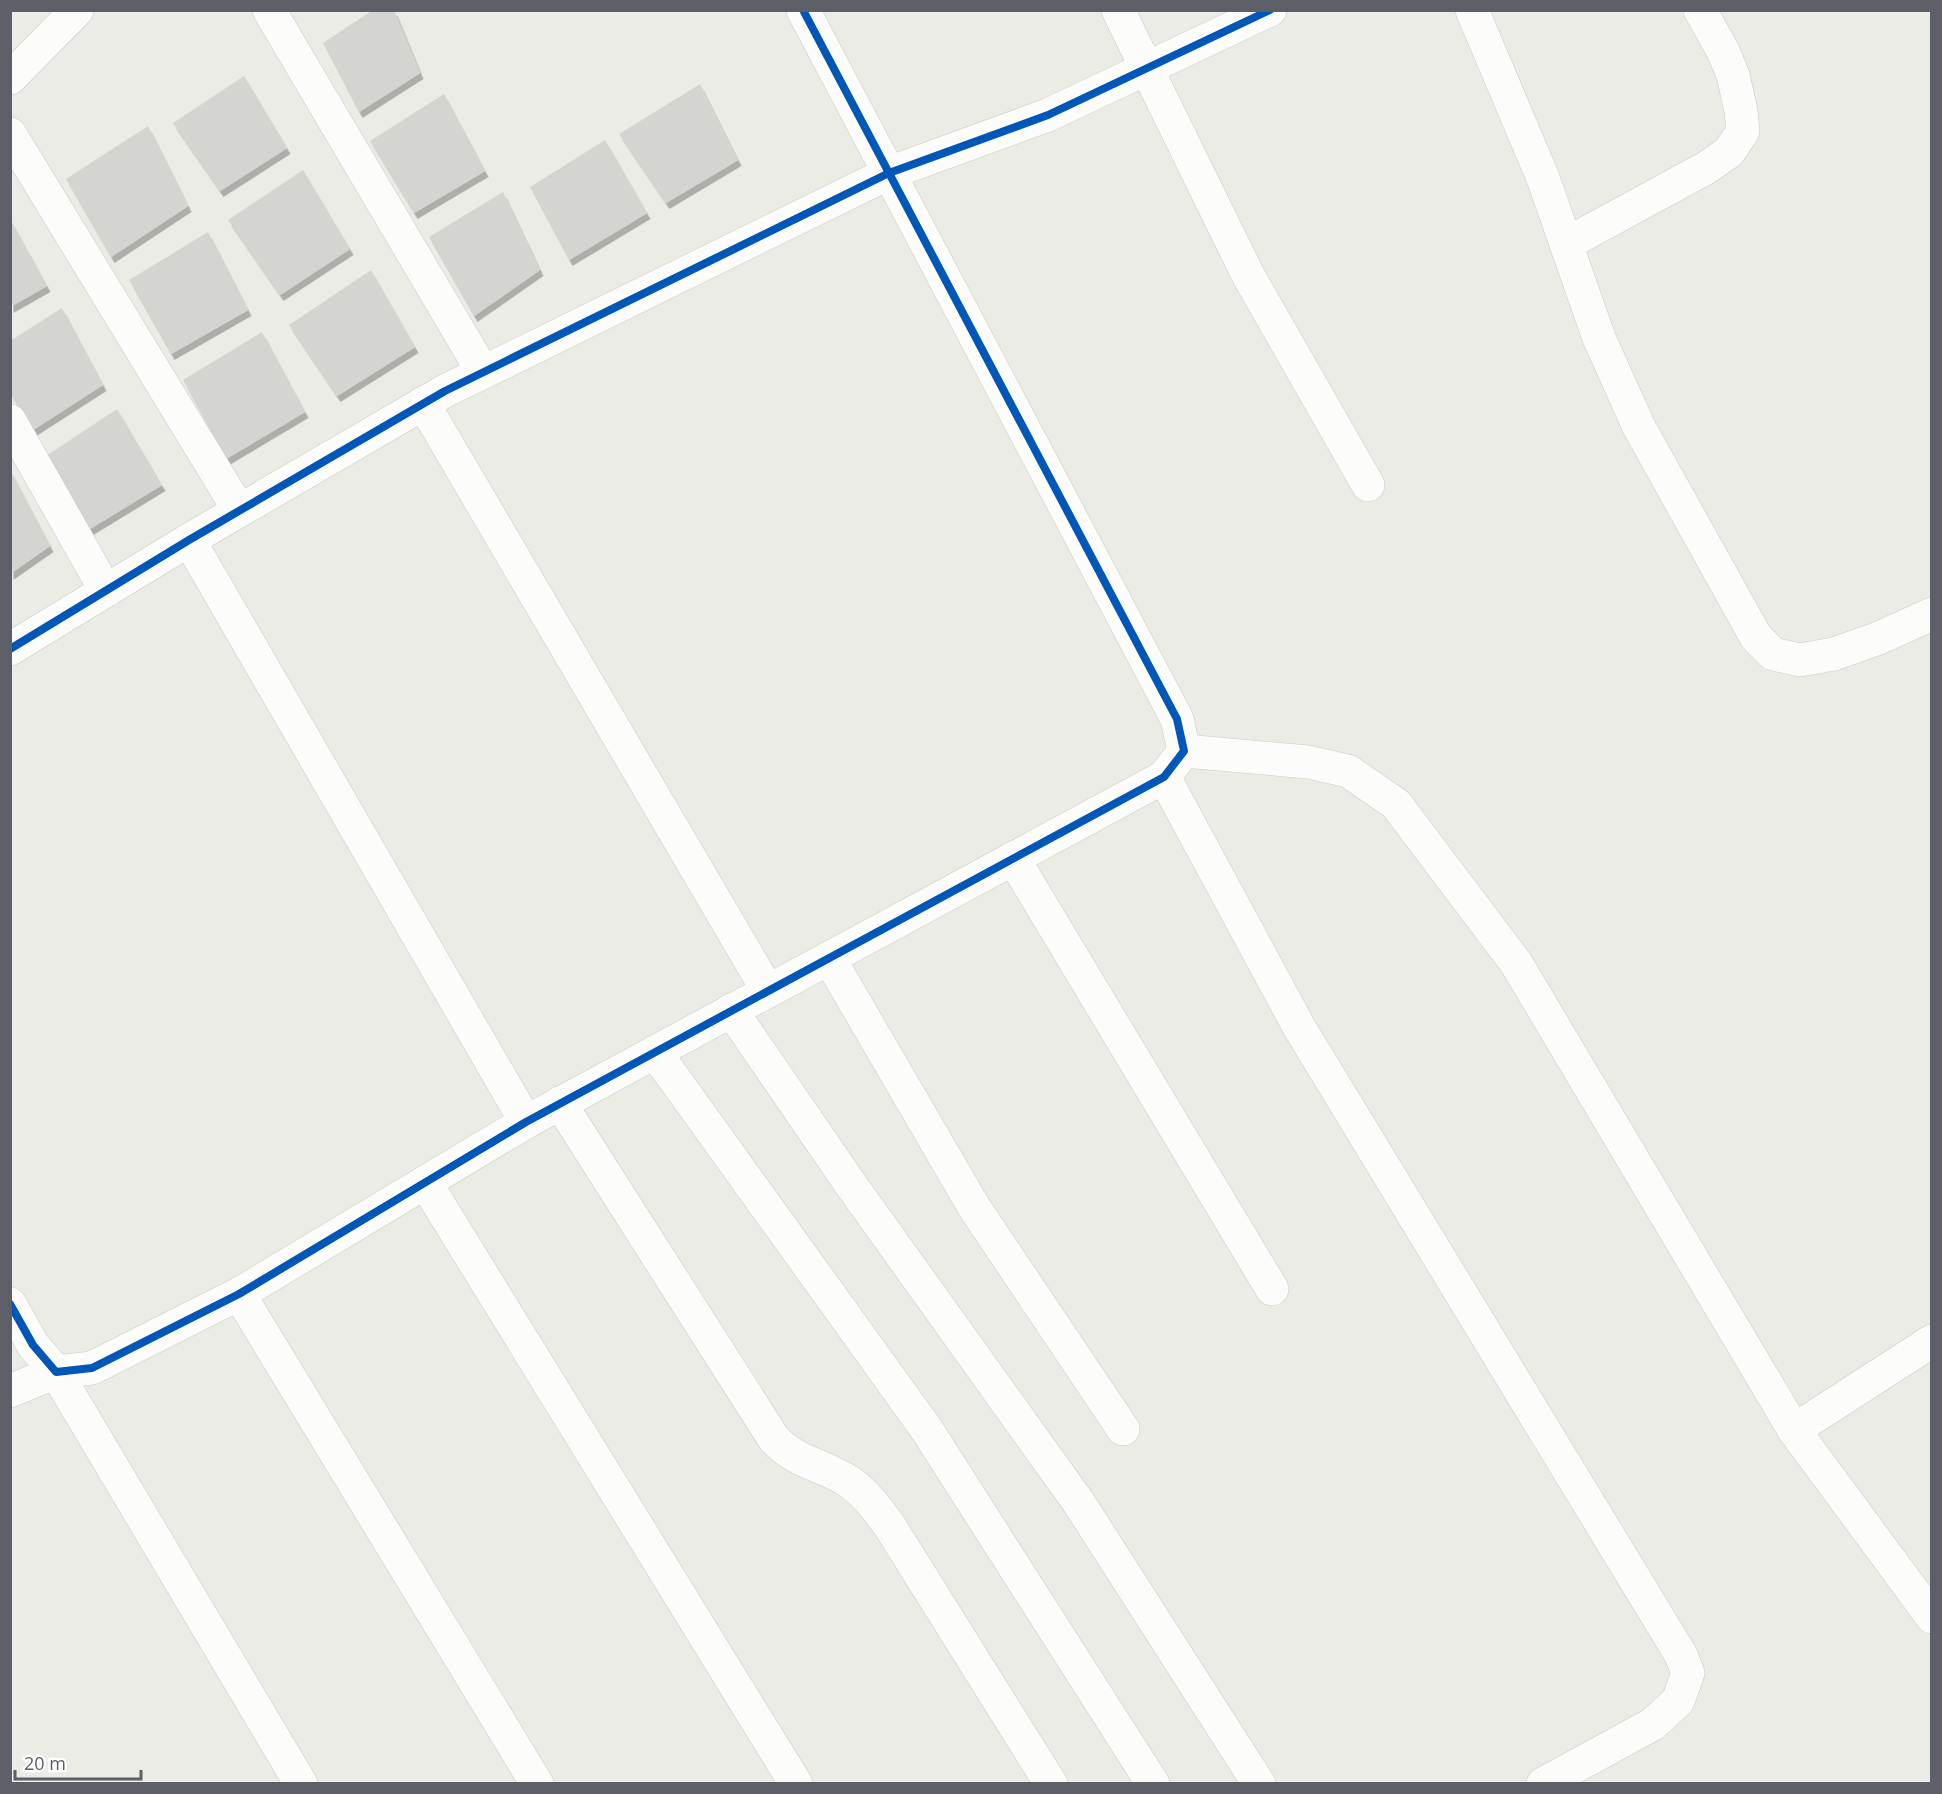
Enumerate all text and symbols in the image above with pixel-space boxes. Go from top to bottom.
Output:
scale bar [15,1743,141,1781]
text: 20 m [24,1751,66,1775]

